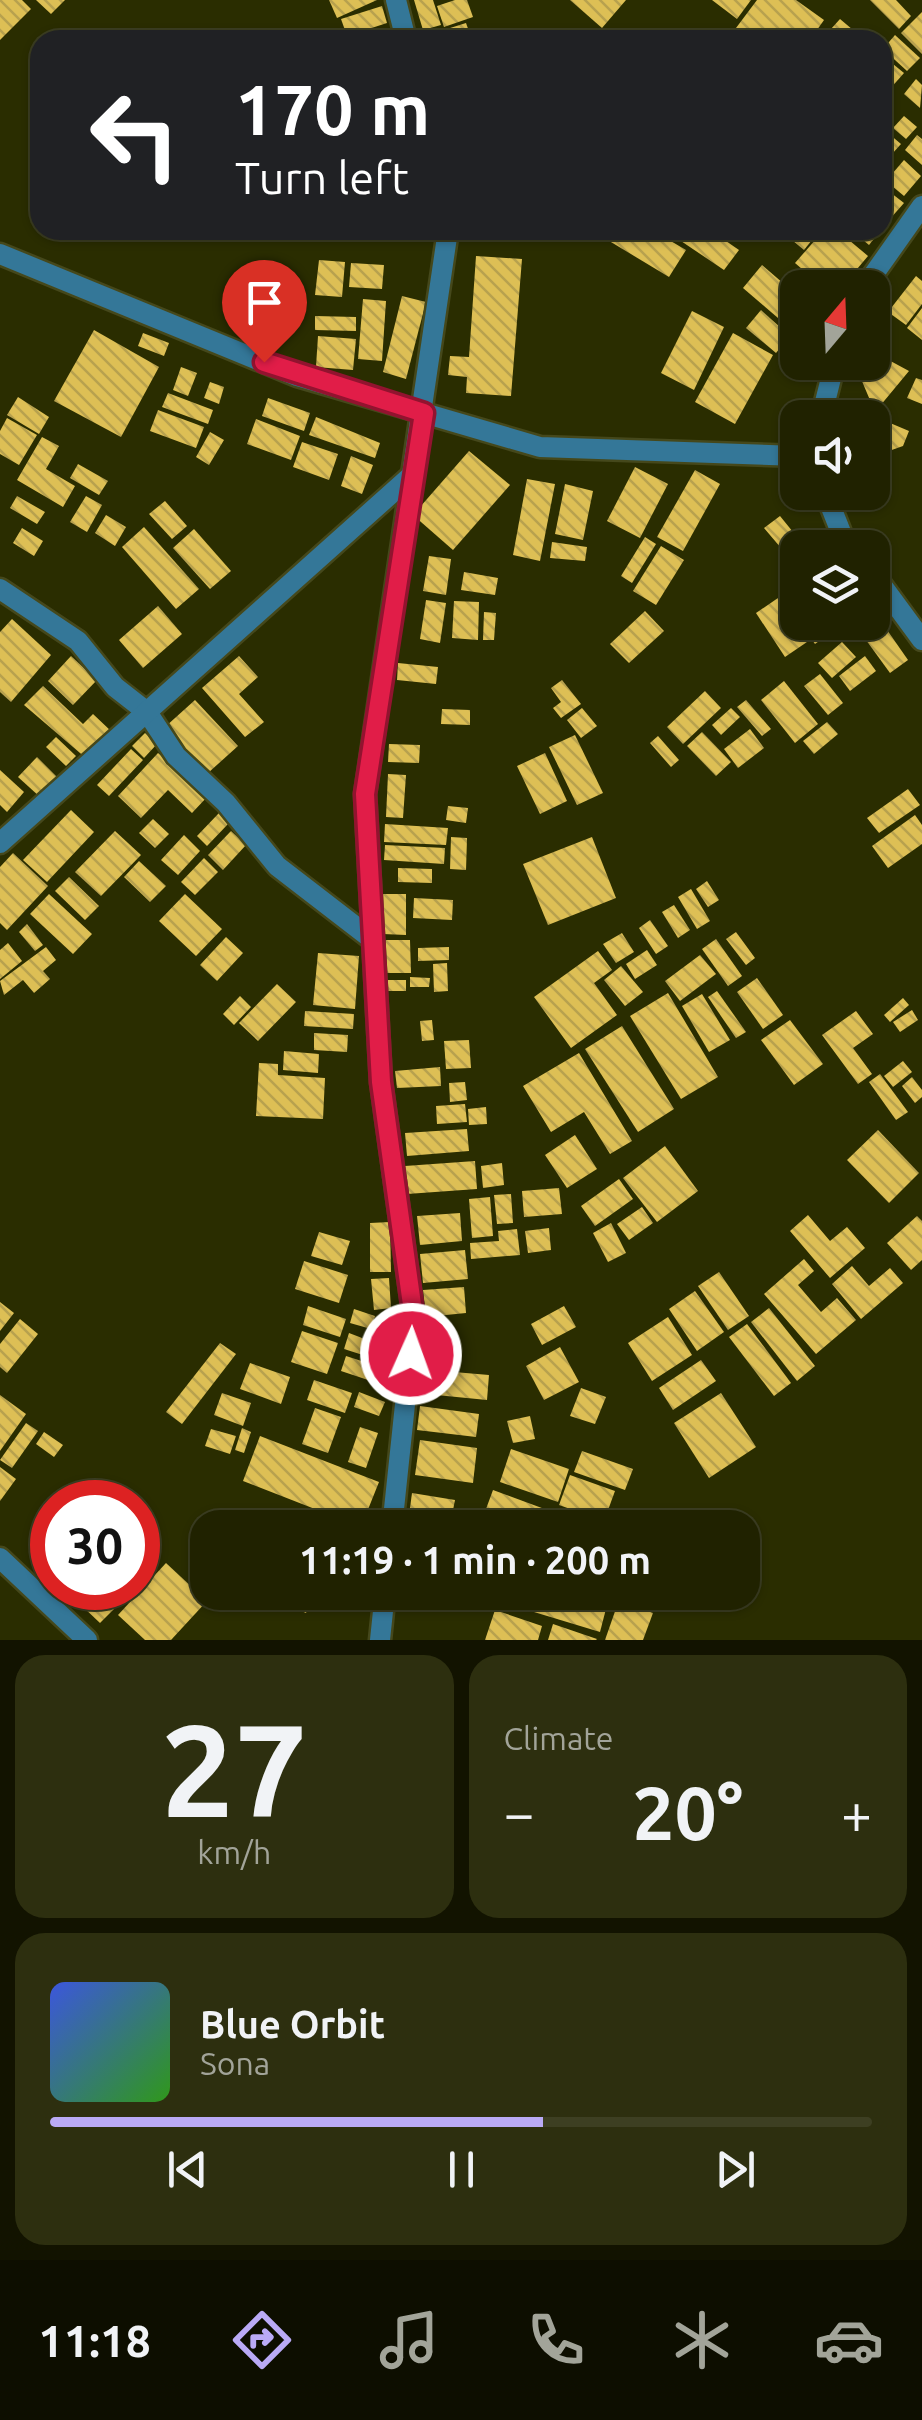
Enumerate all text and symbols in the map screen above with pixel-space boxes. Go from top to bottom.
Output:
icon: left [70,70,200,200]
text: 170 m [235,70,430,148]
text: Turn left [235,152,409,203]
pin [222,260,307,363]
north arrow [780,270,890,380]
map controls [780,270,890,640]
icon: arrive [237,275,292,330]
button: sound [780,400,890,510]
button: layers [780,530,890,640]
position arrow [359,1302,463,1406]
speed limit sign: 30 [30,1480,160,1610]
text: 11:19 · 1 min · 200 m [299,1539,651,1581]
text: 27 [161,1696,308,1842]
text: Climate [504,1720,614,1756]
text: 20° [632,1770,743,1854]
text: − [504,1782,535,1843]
text: + [841,1782,872,1843]
text: km/h [197,1834,271,1870]
text: Blue Orbit [200,2003,385,2045]
text: Sona [200,2045,270,2081]
icon: previous [160,2142,215,2197]
icon: pause [434,2142,489,2197]
icon: next [708,2142,763,2197]
icon: directions [227,2305,297,2375]
icon: music [374,2305,444,2375]
icon: phone [521,2305,591,2375]
icon: climate [667,2305,737,2375]
icon: car [814,2305,884,2375]
text: 11:18 [38,2315,151,2366]

